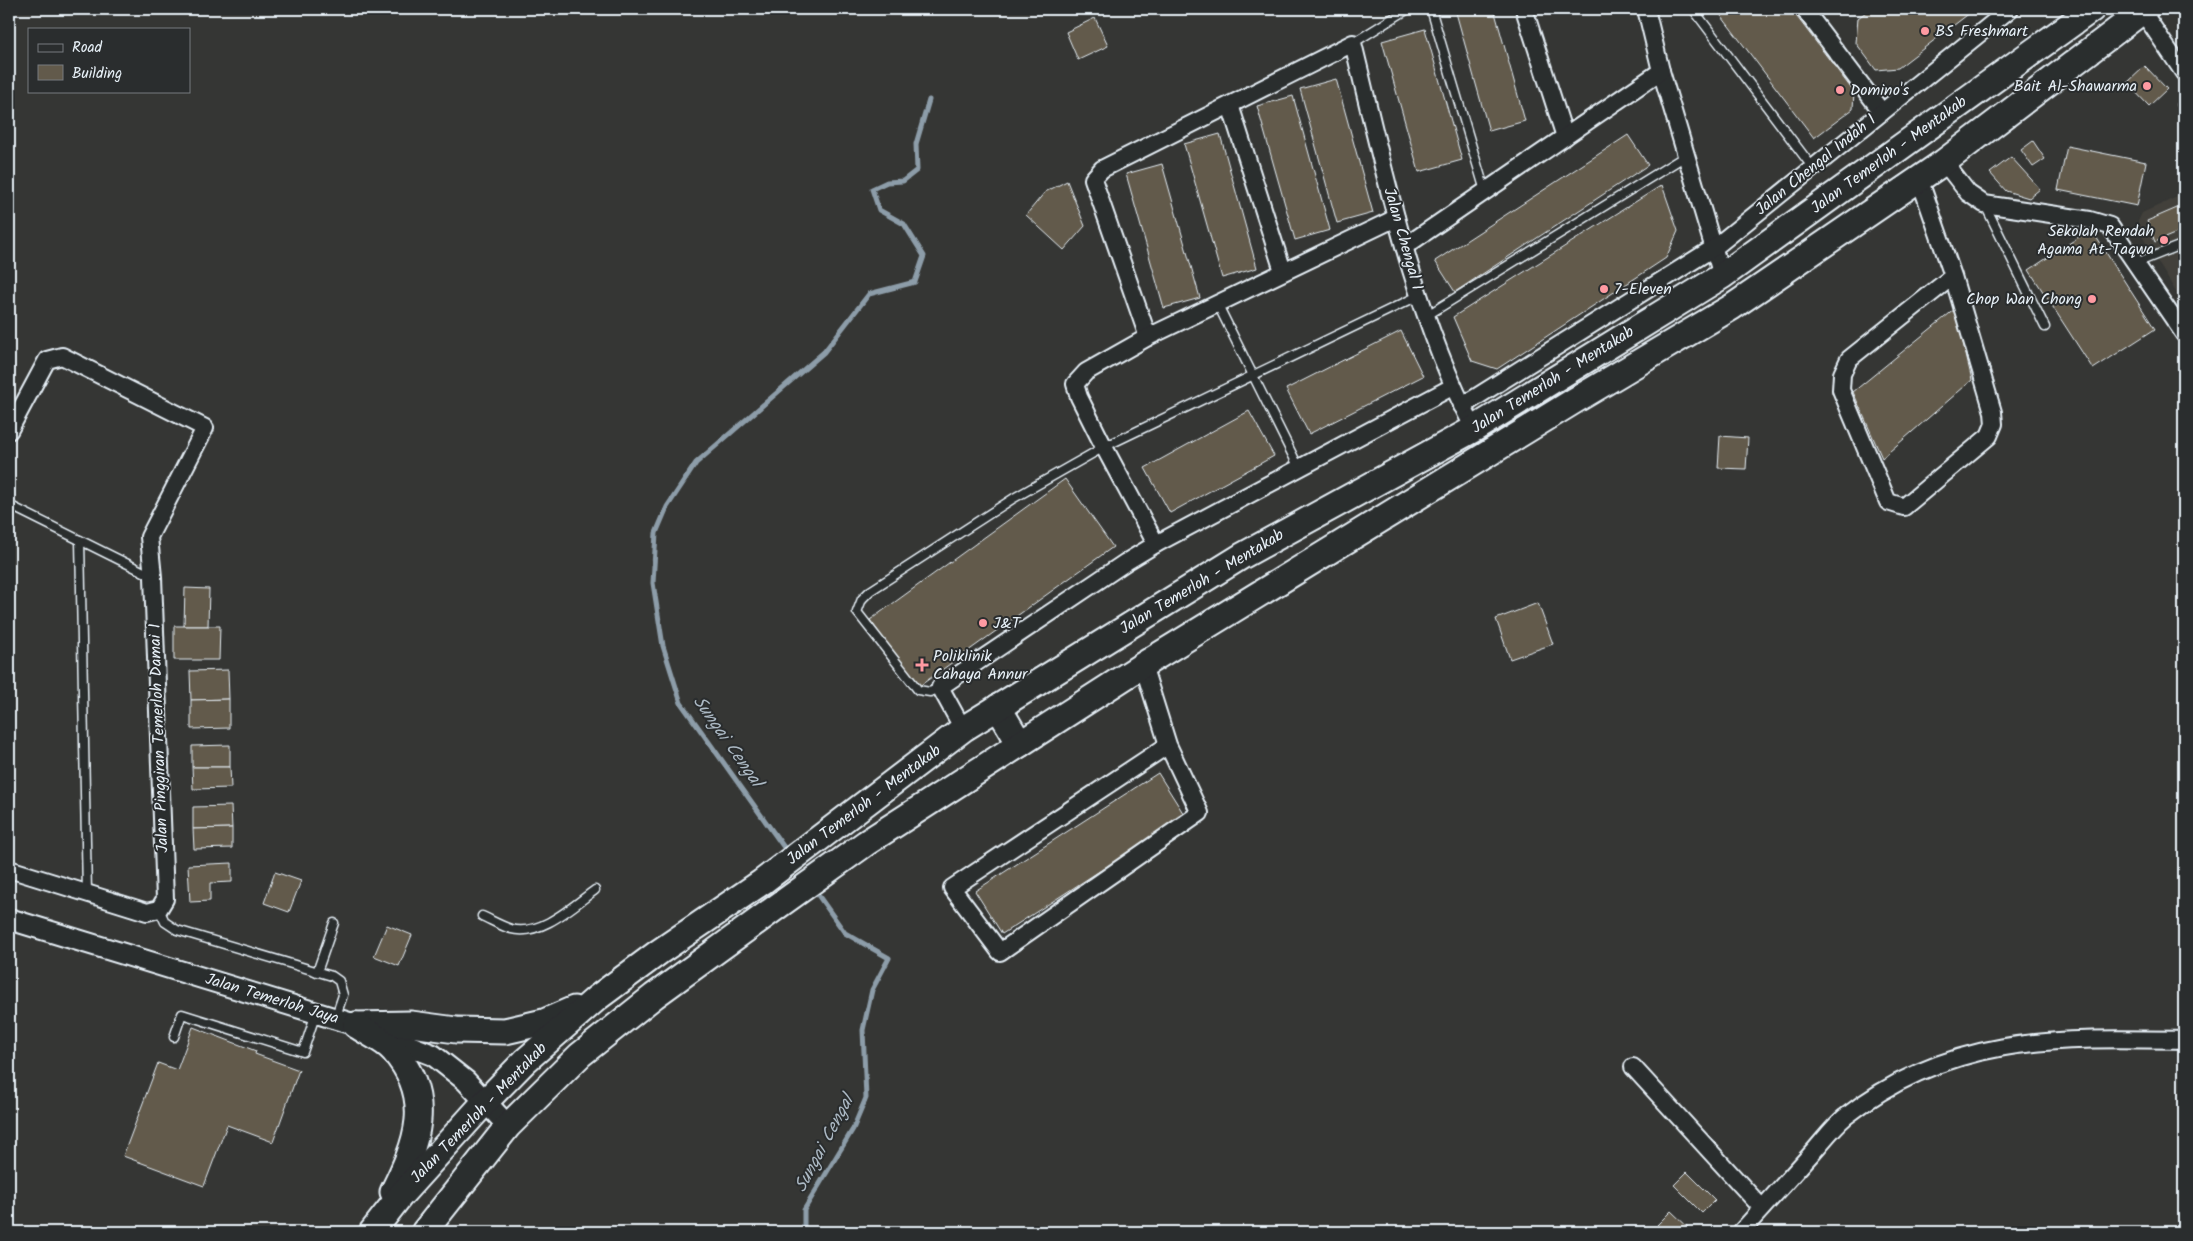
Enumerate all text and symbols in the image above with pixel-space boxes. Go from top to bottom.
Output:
place label: BS Freshmart [1935,19,2029,44]
marker: BS Freshmart [1919,25,1931,37]
legend [28,28,190,92]
text: Road [72,36,103,60]
text: Building [72,62,122,86]
place label: Bait Al-Shawarma [2014,74,2137,99]
place label: Domino's [1850,78,1909,103]
marker: Bait Al-Shawarma [2141,80,2153,92]
marker: Domino's [1834,84,1846,96]
street label: Jalan Temerloh - Mentakab [1806,89,1973,220]
street label: Jalan Chengal Indah 1 [1750,108,1882,222]
street label: Jalan Chengal 1 [1376,185,1430,293]
place label: Sekolah Rendah Agama At-Taqwa [2037,219,2154,262]
marker: Sekolah Rendah Agama At-Taqwa [2158,234,2170,246]
place label: 7-Eleven [1614,277,1672,302]
marker: 7-Eleven [1598,283,1610,295]
place label: Chop Wan Chong [1966,287,2082,312]
marker: Chop Wan Chong [2086,293,2098,305]
street label: Jalan Temerloh - Mentakab [1467,319,1640,440]
street label: Jalan Temerloh - Mentakab [1115,523,1289,641]
place label: J&T [993,611,1022,636]
marker: J&T [977,617,989,629]
street label: Jalan Pinggiran Temerloh Damai 1 [143,623,175,853]
place label: Poliklinik Cahaya Annur [933,644,1029,687]
marker: Poliklinik Cahaya Annur [915,658,929,672]
water label: Sungai Cengal [685,690,771,797]
street label: Jalan Temerloh - Mentakab [782,738,947,871]
street label: Jalan Temerloh Jaya [202,967,342,1031]
street label: Jalan Temerloh - Mentakab [405,1036,554,1189]
water label: Sungai Cengal [787,1087,864,1198]

